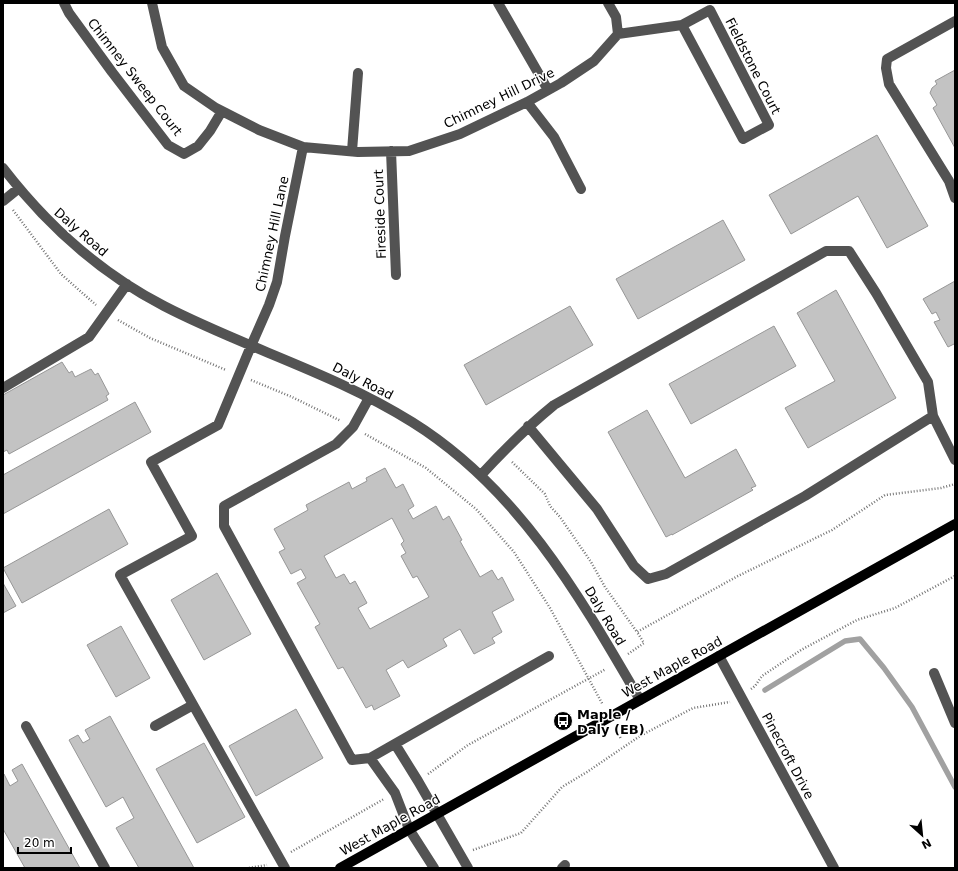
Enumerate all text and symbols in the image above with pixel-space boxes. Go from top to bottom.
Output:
street label: Chimney Sweep Court [85,15,185,139]
street label: Fieldstone Court [722,15,784,117]
street label: Chimney Hill Drive [441,65,557,131]
street label: Fireside Court [371,169,389,259]
street label: Chimney Hill Lane [252,175,292,293]
street label: Daly Road [51,205,111,259]
street label: Daly Road [330,359,396,403]
street label: Daly Road [582,584,628,648]
street label: West Maple Road [619,633,725,701]
place label: Maple / Daly (EB) [577,707,645,737]
bus stop icon: Maple / Daly (EB) [552,710,574,732]
street label: Pinecroft Drive [759,710,817,802]
street label: West Maple Road [337,791,443,859]
north arrow [902,815,942,855]
scale bar [18,829,71,855]
text: 20 m [24,836,55,850]
text: N [919,836,933,851]

